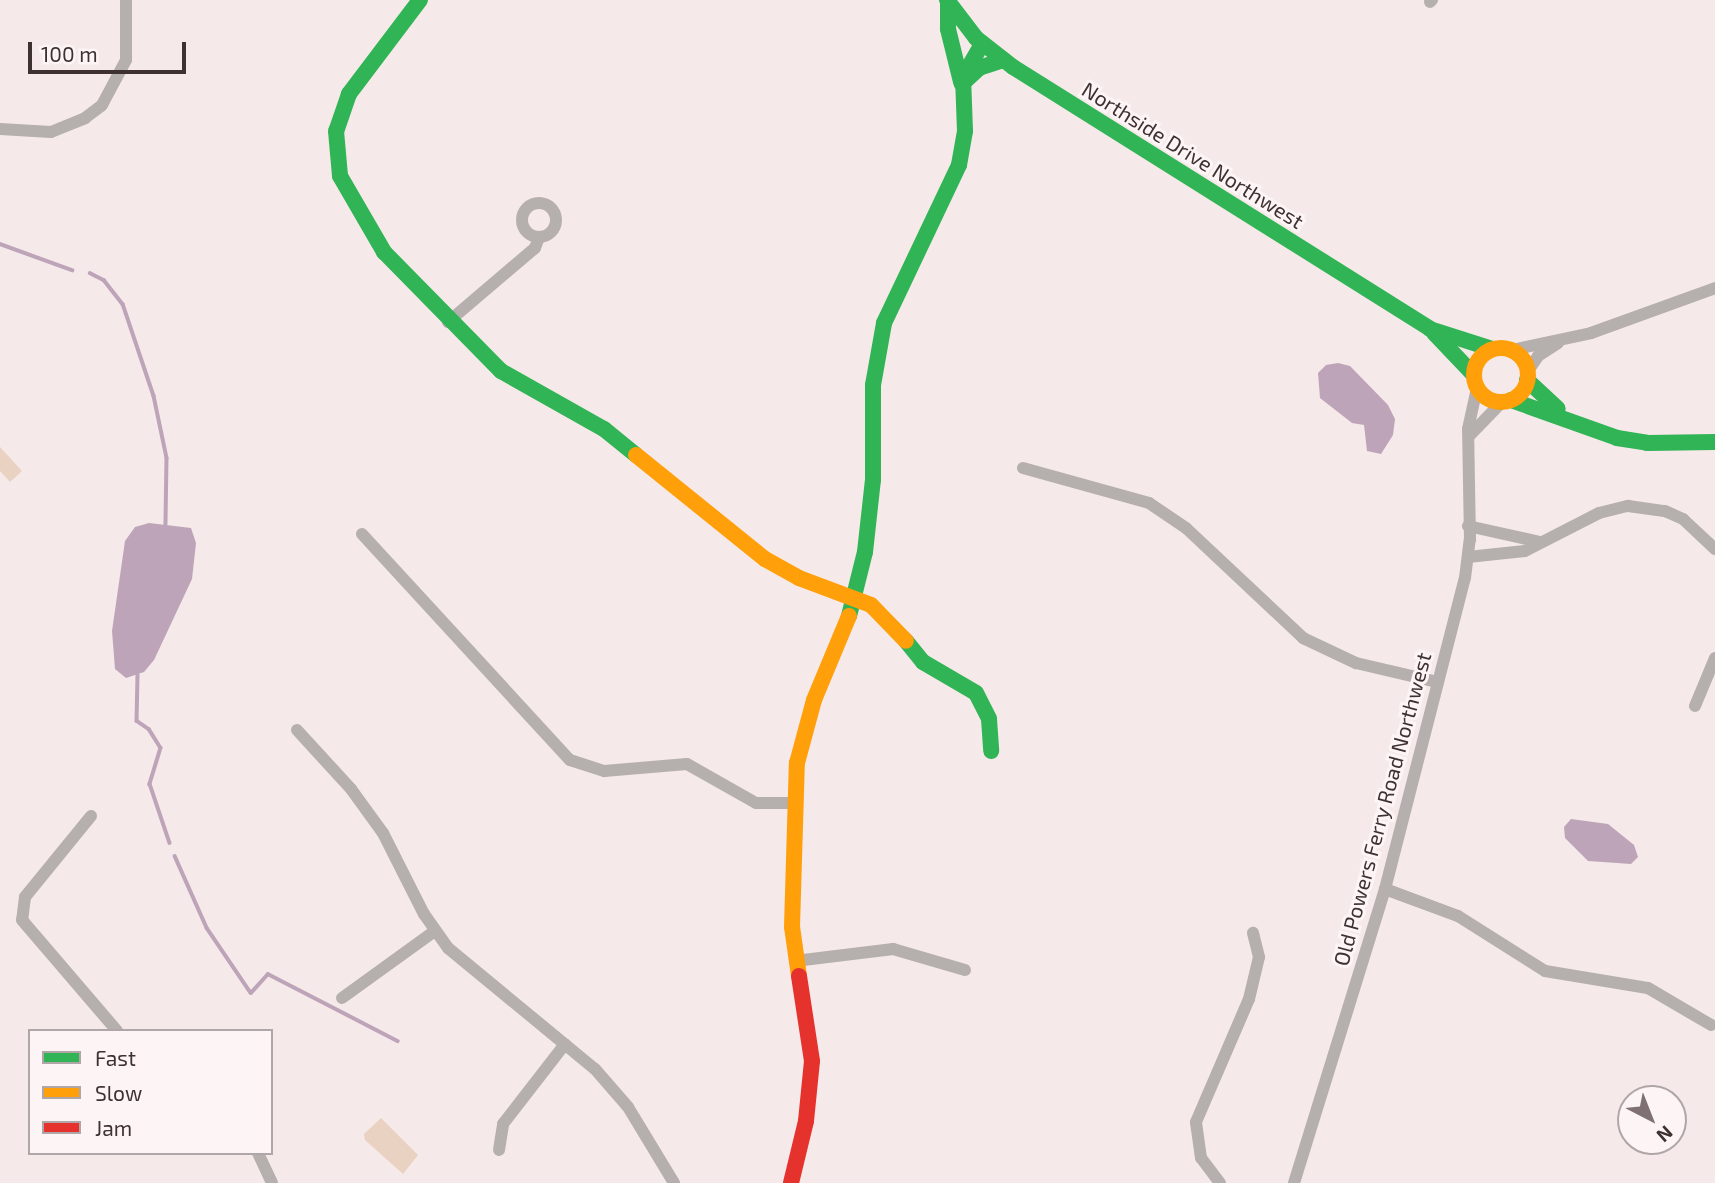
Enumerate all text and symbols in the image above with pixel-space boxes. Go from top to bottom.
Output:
scale bar [32,28,189,72]
text: 100 m [41,41,98,66]
street label: Northside Drive Northwest [1078,76,1308,234]
street label: Old Powers Ferry Road Northwest [1328,649,1436,969]
legend [28,1029,273,1155]
text: Fast [95,1045,136,1070]
text: Slow [95,1080,142,1105]
north arrow [1617,1085,1687,1155]
text: Jam [95,1115,132,1140]
text: N [1652,1121,1678,1148]

